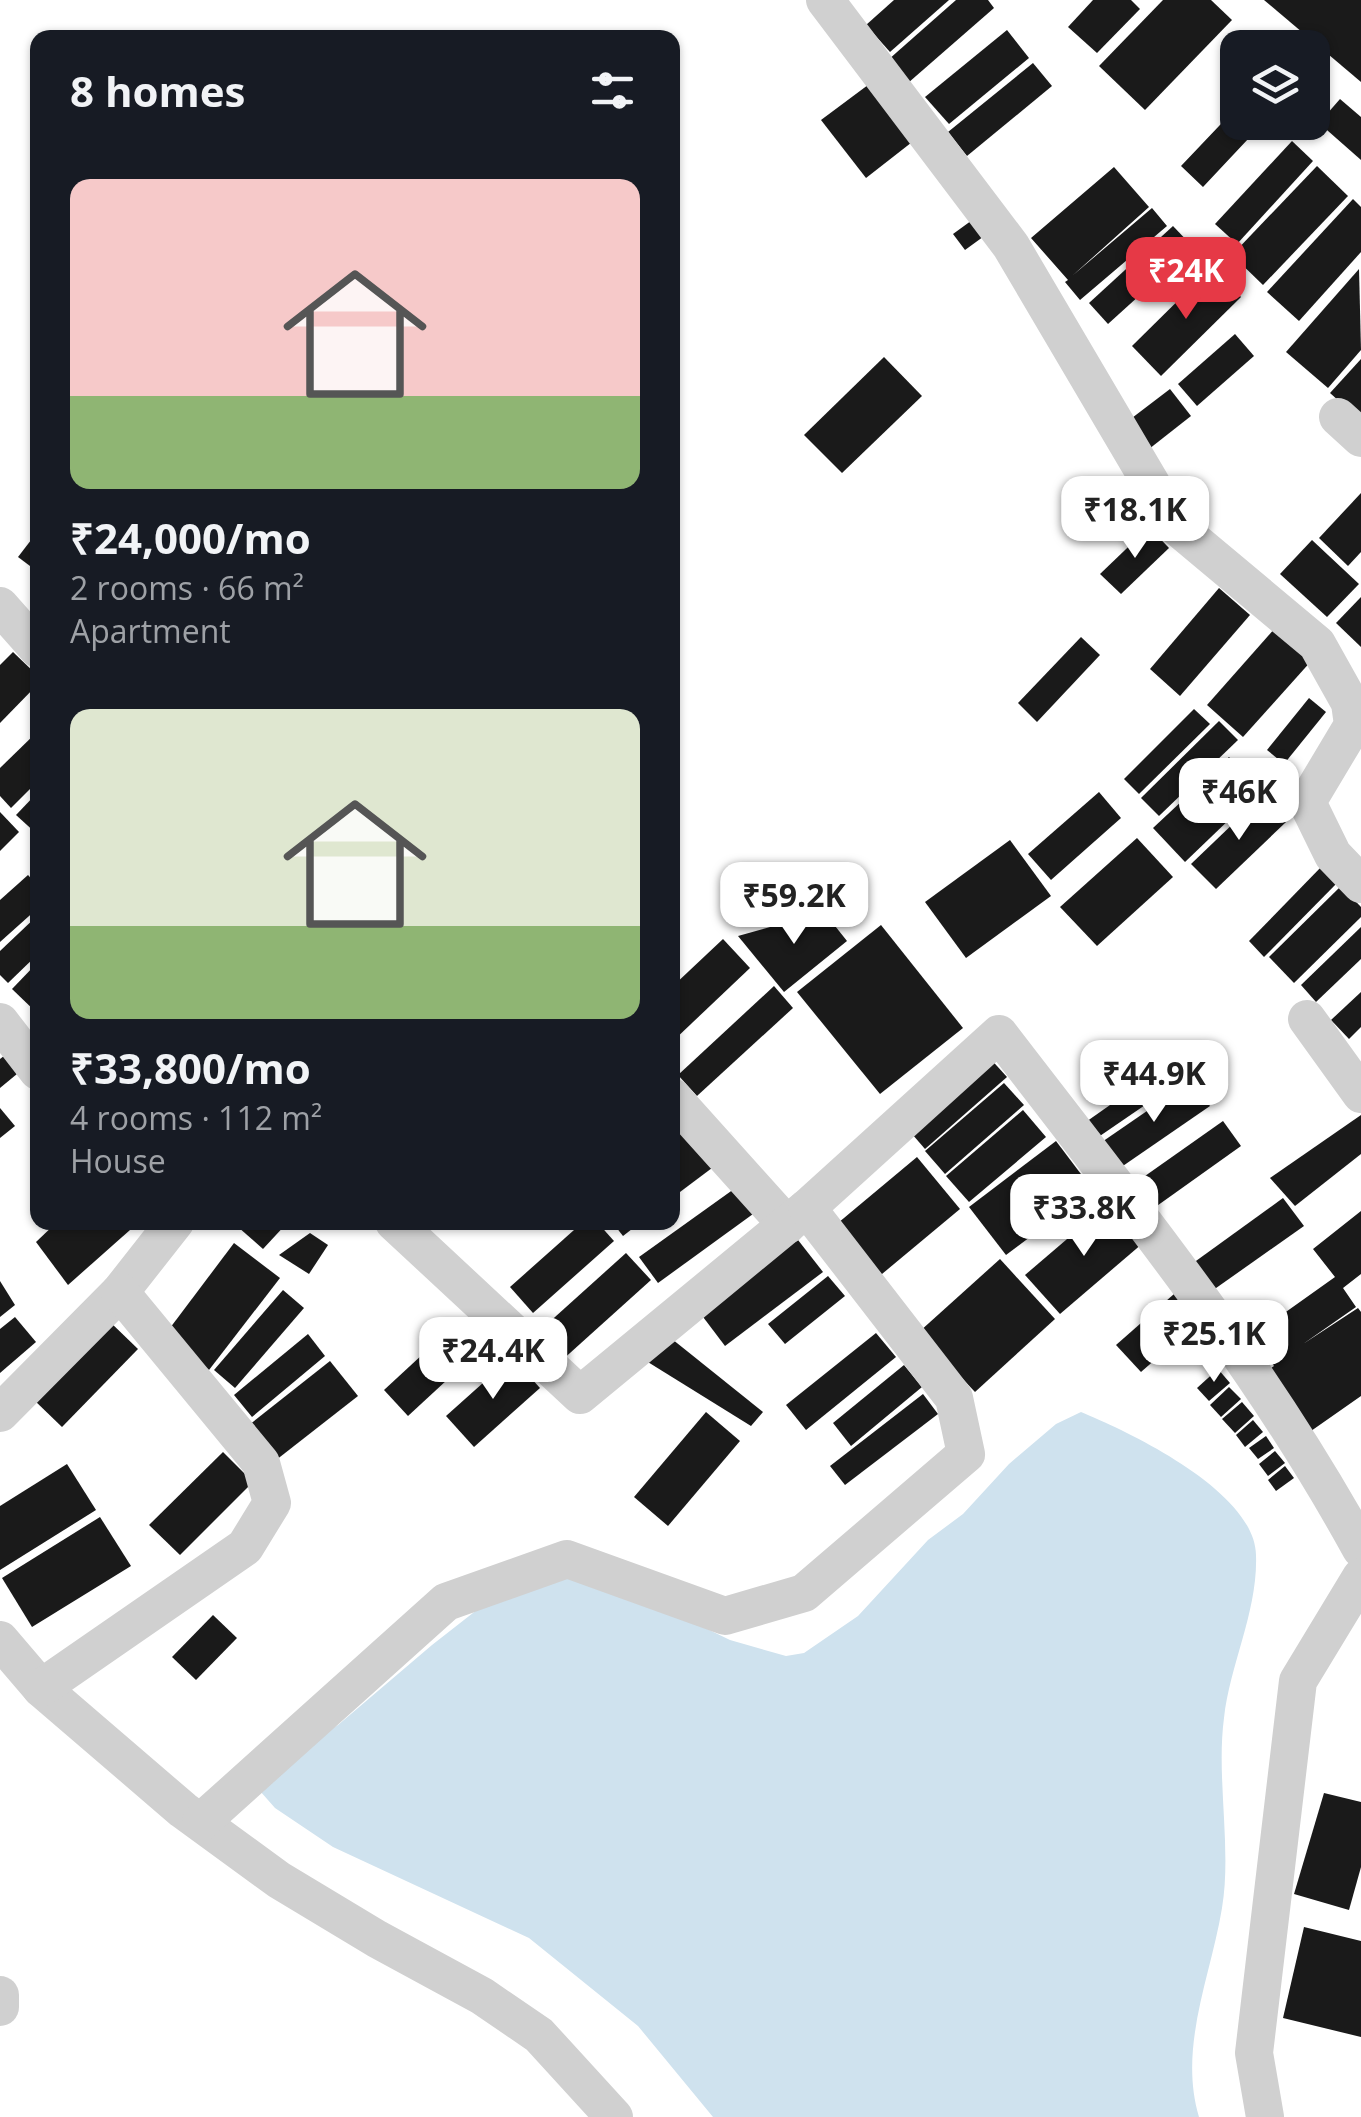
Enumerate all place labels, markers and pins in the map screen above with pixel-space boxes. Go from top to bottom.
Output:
pin: ₹24K [1127,237,1245,322]
pin: ₹18.1K [1054,476,1216,561]
pin: ₹46K [1180,758,1298,843]
pin: ₹59.2K [713,862,875,947]
pin: ₹44.9K [1073,1040,1235,1125]
pin: ₹33.8K [1003,1174,1165,1259]
pin: ₹25.1K [1133,1300,1295,1385]
pin: ₹24.4K [412,1317,574,1402]

